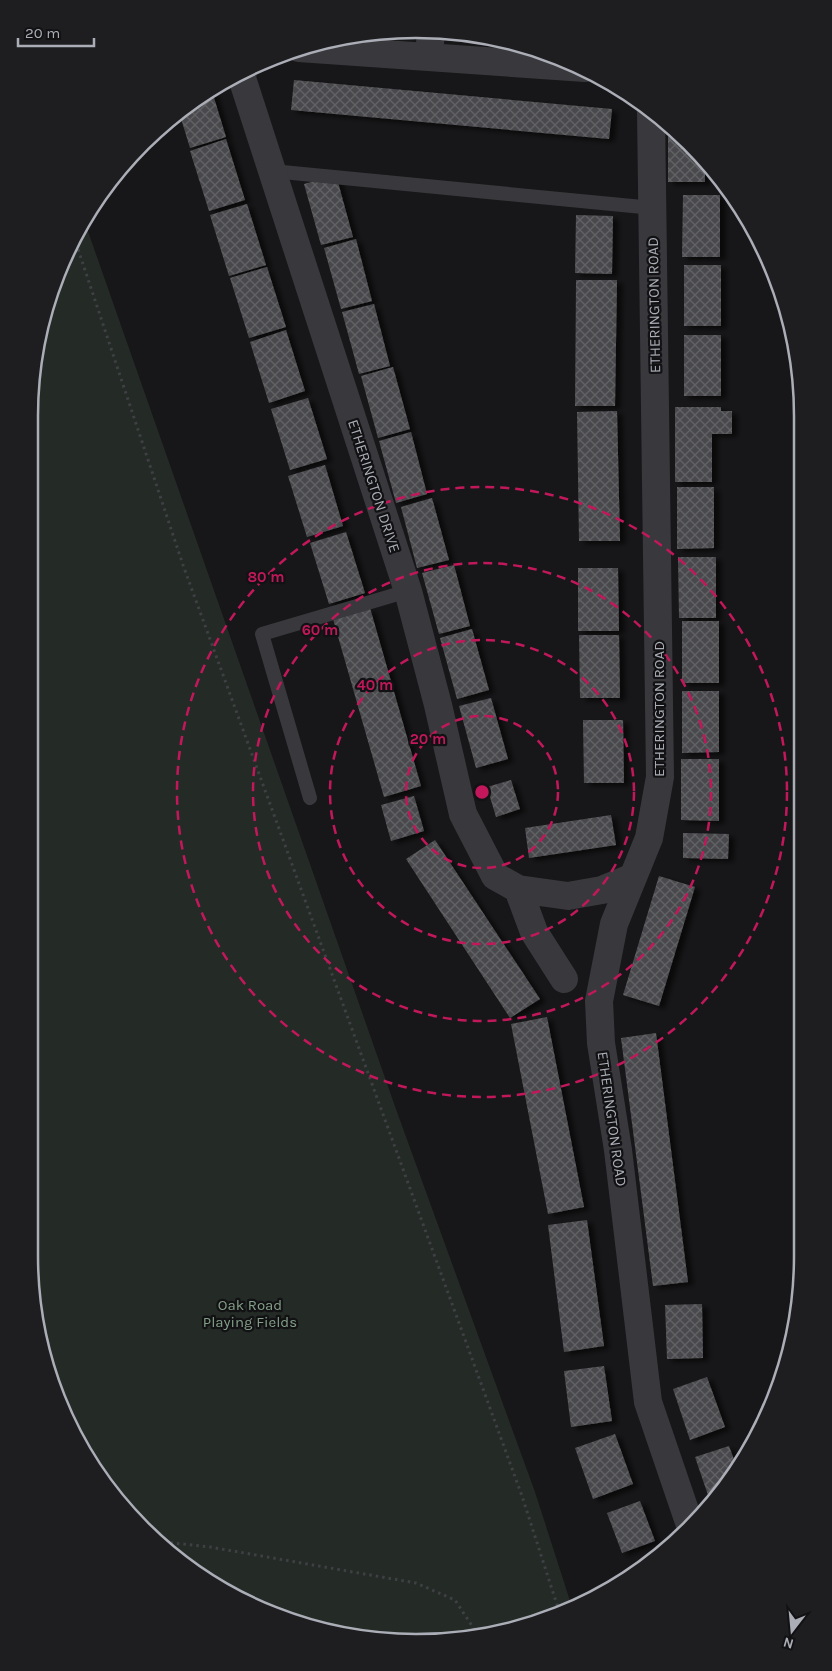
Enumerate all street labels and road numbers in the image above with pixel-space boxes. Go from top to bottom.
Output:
street label: ETHERINGTON ROAD [644,237,664,373]
street label: ETHERINGTON DRIVE [344,417,404,555]
street label: ETHERINGTON ROAD [650,641,668,777]
street label: ETHERINGTON ROAD [594,1050,630,1188]

